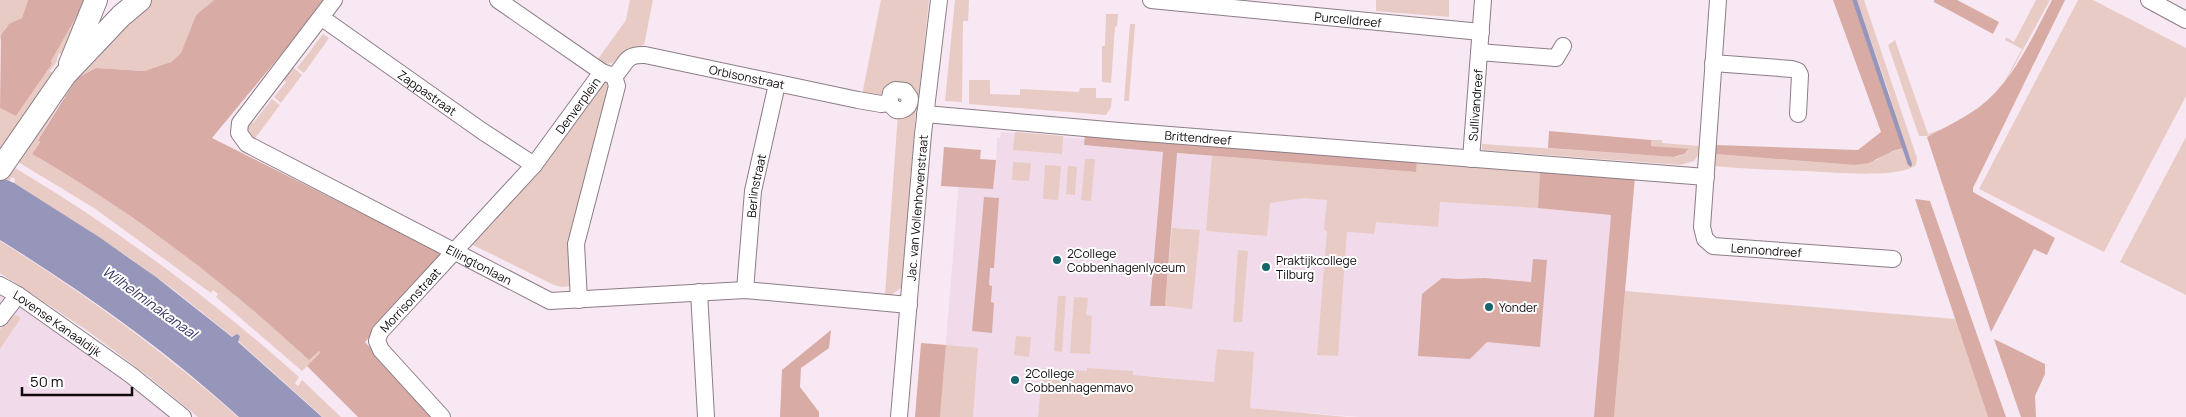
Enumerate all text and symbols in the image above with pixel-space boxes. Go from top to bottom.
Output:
street label: Purcelldreef [1314,7,1383,31]
street label: Orbisonstraat [707,60,786,93]
street label: Zappastraat [395,66,460,119]
street label: Sullivandreef [1464,68,1486,142]
street label: Denverplein [551,74,604,137]
street label: Brittendreef [1164,126,1233,148]
street label: Jac. van Vollenhovenstraat [902,134,931,281]
street label: Berlinstraat [742,152,770,218]
street label: Lennondreef [1730,239,1803,261]
street label: Ellingtonlaan [443,240,515,288]
place label: 2College Cobbenhagenlyceum [1067,245,1185,276]
place label: Praktijkcollege Tilburg [1276,252,1357,283]
marker: 2College Cobbenhagenlyceum [1051,254,1063,266]
water label: Wilhelminakanaal [99,261,202,344]
marker: Praktijkcollege Tilburg [1260,261,1272,273]
street label: Morrisonstraat [376,263,444,336]
street label: Lovense Kanaaldijk [10,286,106,361]
place label: Yonder [1499,299,1538,316]
marker: Yonder [1483,301,1495,313]
scale bar [22,364,132,396]
place label: 2College Cobbenhagenmavo [1025,365,1133,396]
text: 50 m [30,371,64,392]
marker: 2College Cobbenhagenmavo [1009,374,1021,386]

